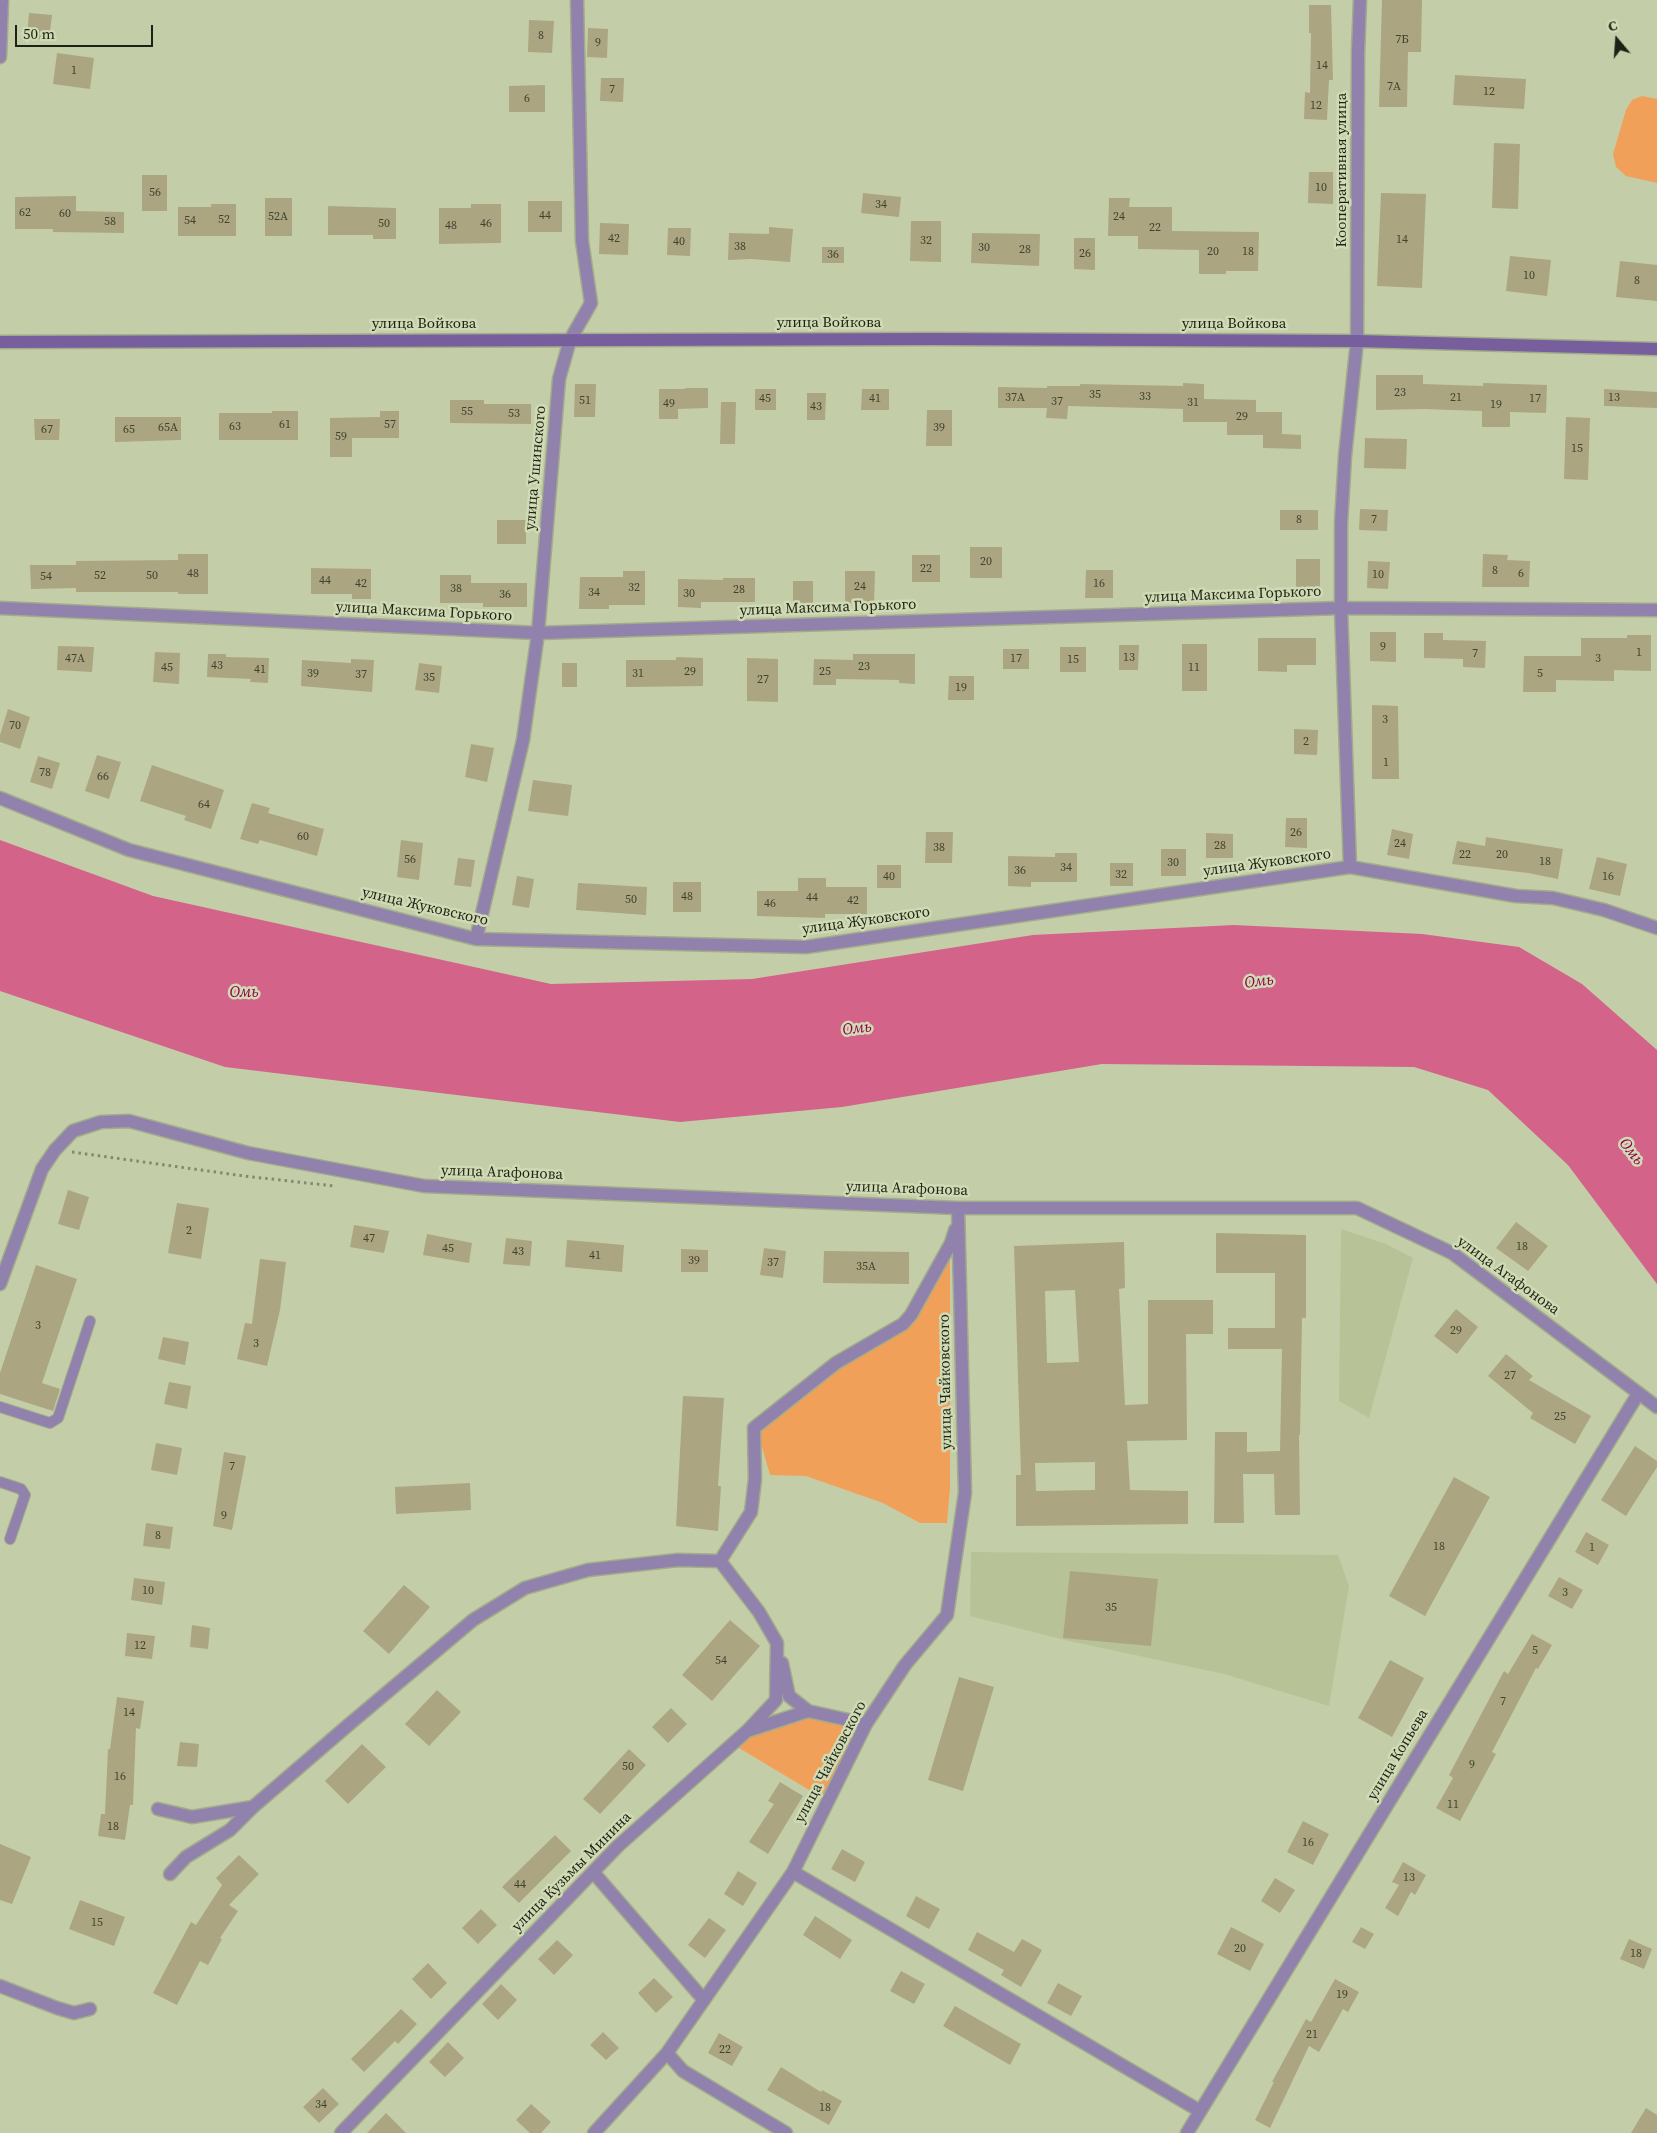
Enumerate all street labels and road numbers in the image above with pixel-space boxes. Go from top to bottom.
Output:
street label: Кооперативная улица [1333,93,1351,247]
street label: улица Войкова [777,314,881,332]
street label: улица Войкова [372,315,476,333]
street label: улица Войкова [1182,315,1286,333]
street label: улица Ушинского [522,405,550,531]
street label: улица Максима Горького [1144,583,1322,607]
street label: улица Максима Горького [739,596,917,620]
street label: улица Максима Горького [335,598,513,626]
street label: улица Жуковского [1202,845,1332,881]
street label: улица Жуковского [360,884,490,930]
street label: улица Жуковского [801,903,931,939]
street label: улица Агафонова [441,1162,563,1184]
street label: улица Агафонова [846,1178,968,1200]
street label: улица Агафонова [1453,1233,1563,1319]
street label: улица Чайковского [936,1314,956,1450]
street label: улица Чайковского [791,1698,871,1826]
street label: улица Копьева [1364,1706,1432,1804]
street label: улица Кузьмы Минина [508,1808,636,1936]

